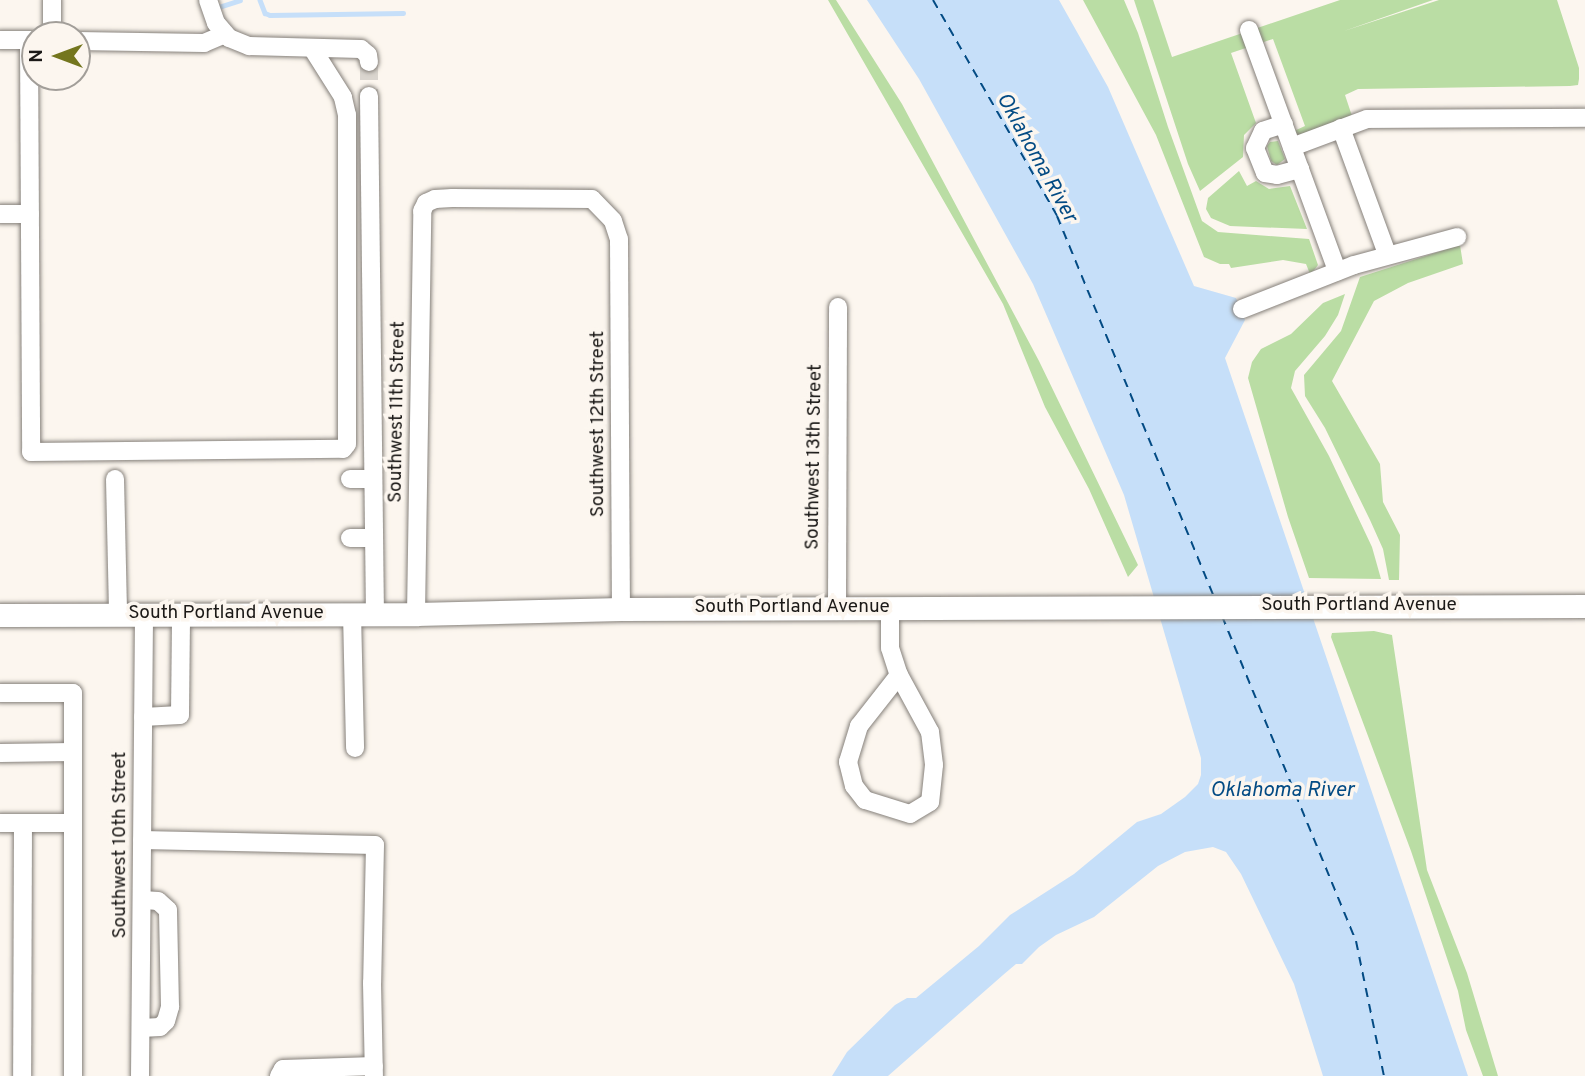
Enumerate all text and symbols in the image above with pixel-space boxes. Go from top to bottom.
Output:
north arrow [21,21,91,91]
text: N [25,49,49,63]
water label: Oklahoma River [990,89,1082,227]
street label: Southwest 11th Street [385,321,411,503]
street label: Southwest 12th Street [588,331,610,517]
street label: Southwest 13th Street [802,364,828,550]
street label: South Portland Avenue [1261,595,1457,617]
street label: South Portland Avenue [694,597,890,619]
street label: South Portland Avenue [128,603,324,625]
street label: Southwest 10th Street [110,752,132,938]
water label: Oklahoma River [1210,778,1354,804]

